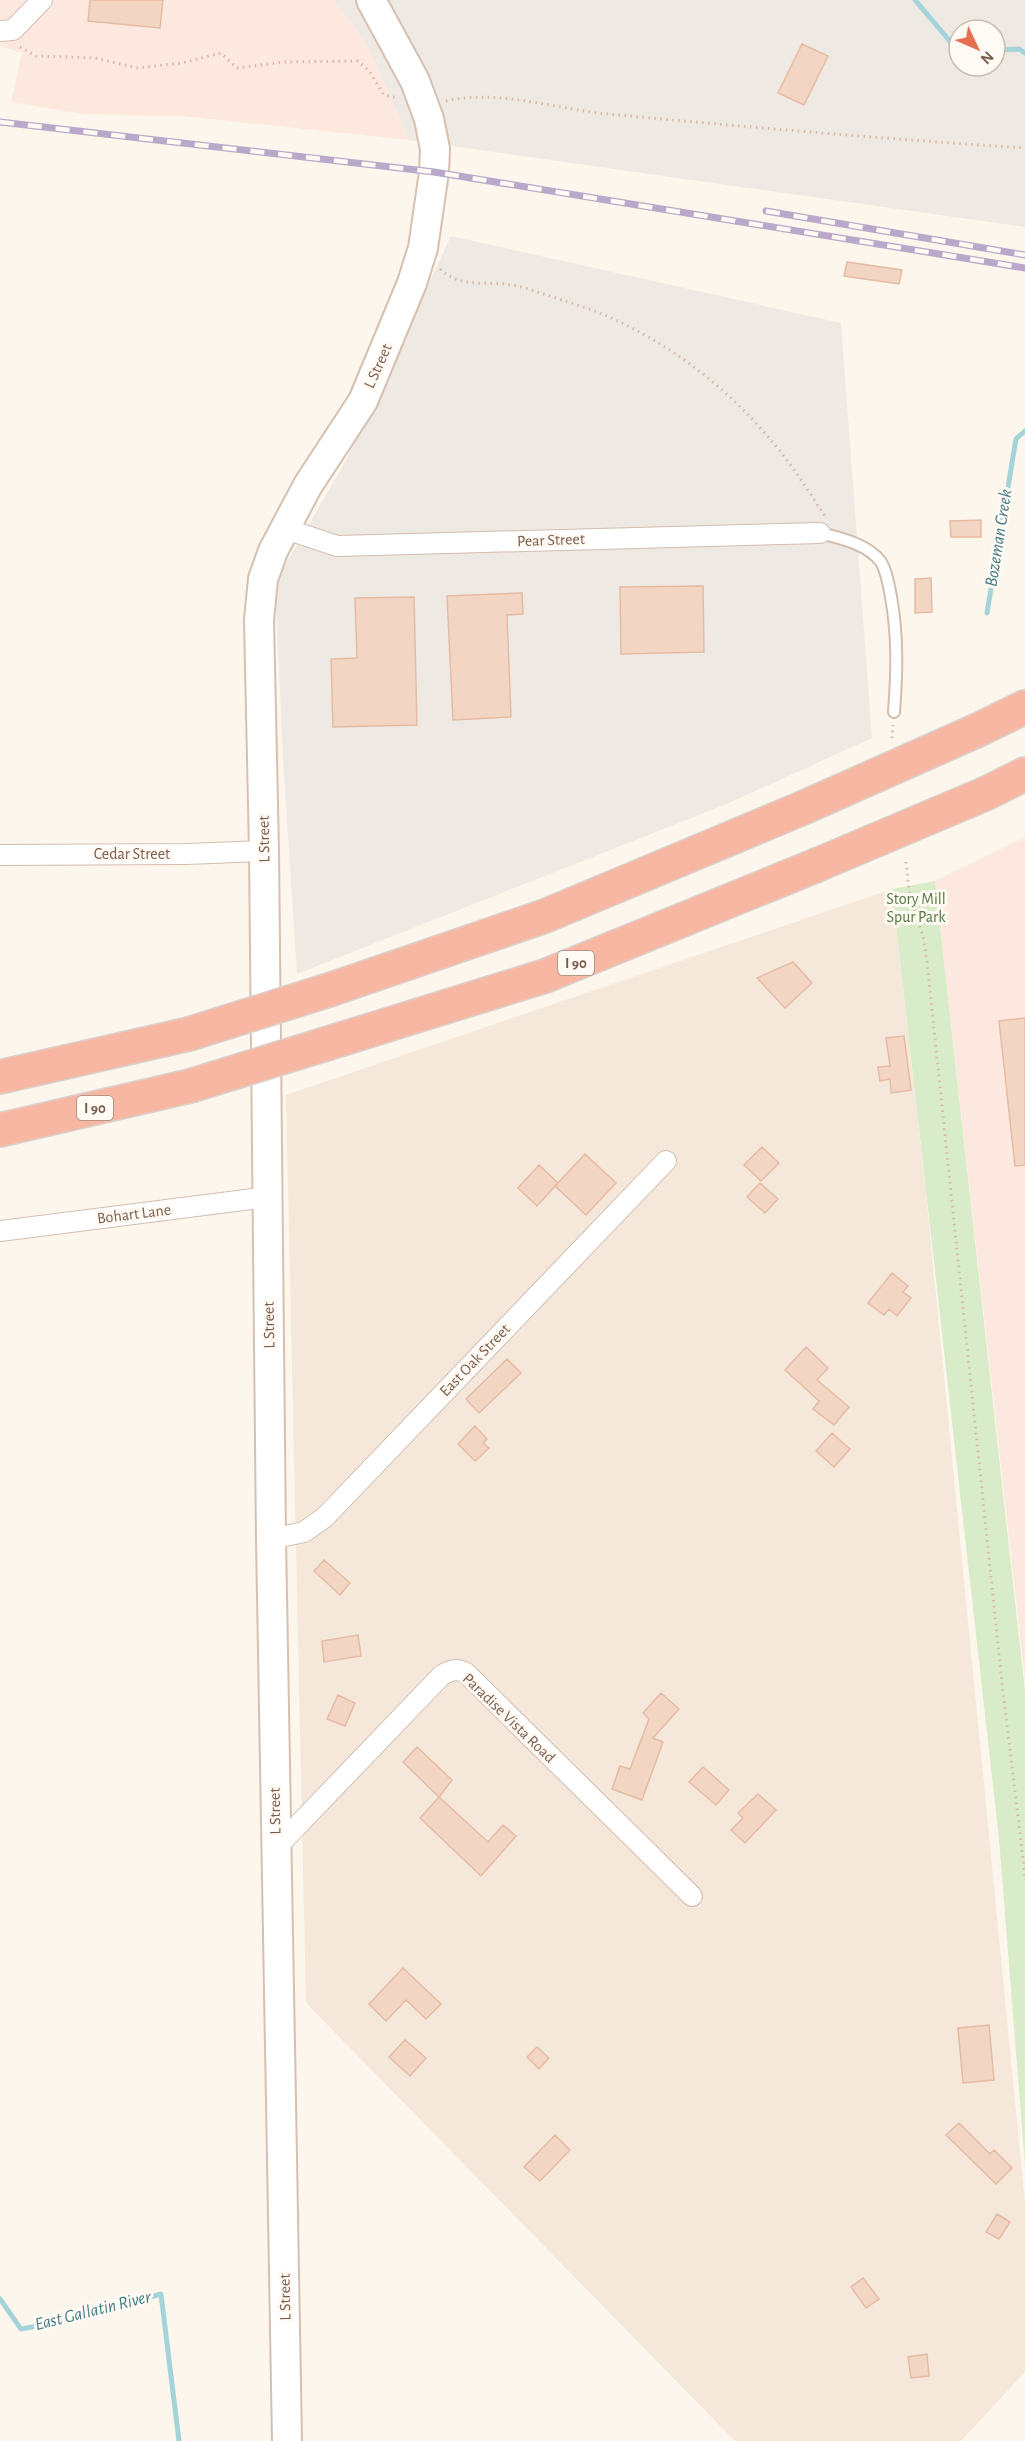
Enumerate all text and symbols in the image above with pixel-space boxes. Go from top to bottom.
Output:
north arrow [947,18,1007,78]
text: N [977,48,997,67]
street label: L Street [361,341,395,391]
water label: Bozeman Creek [982,488,1016,588]
street label: Pear Street [517,531,585,549]
street label: L Street [256,815,272,863]
street label: Cedar Street [94,846,170,862]
park label: Story Mill Spur Park [886,891,946,925]
road number: I 90 [558,951,594,975]
road number: I 90 [77,1096,113,1120]
street label: Bohart Lane [96,1202,172,1226]
street label: L Street [261,1301,277,1349]
street label: East Oak Street [437,1321,513,1399]
street label: Paradise Vista Road [460,1670,558,1766]
street label: L Street [267,1787,283,1835]
street label: L Street [277,2273,293,2321]
water label: East Gallatin River [33,2288,154,2334]

